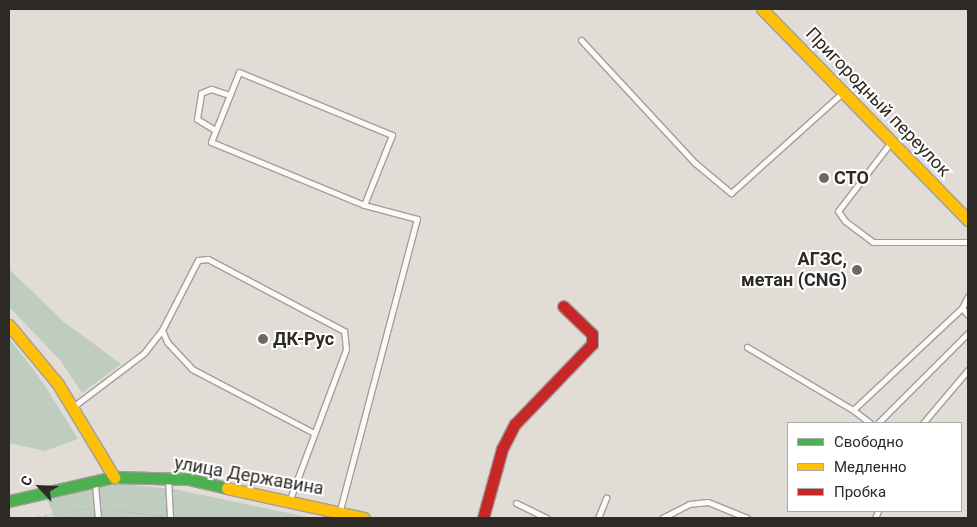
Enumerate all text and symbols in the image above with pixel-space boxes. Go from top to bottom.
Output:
street label: Пригородный переулок [801,23,955,181]
place label: СТО [834,167,869,189]
marker: СТО [818,172,830,184]
place label: АГЗС, метан (CNG) [741,249,847,292]
marker: АГЗС, метан (CNG) [851,264,863,276]
place label: ДК-Рус [273,328,334,350]
marker: ДК-Рус [257,333,269,345]
legend [787,422,962,512]
text: Свободно [834,433,903,451]
street label: улица Державина [173,452,325,500]
text: Медленно [834,458,907,476]
north arrow [15,462,65,512]
text: С [17,473,36,488]
text: Пробка [834,483,886,501]

